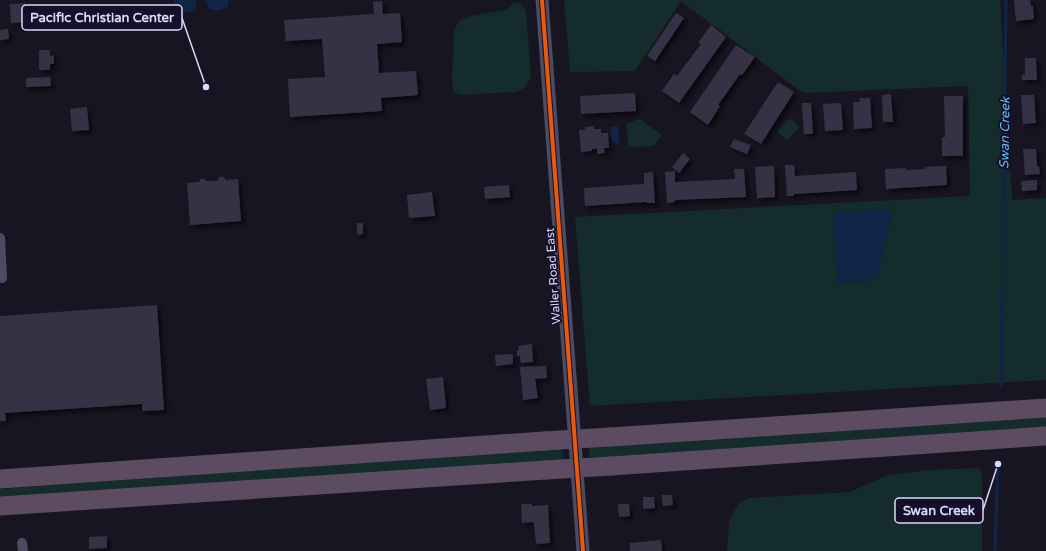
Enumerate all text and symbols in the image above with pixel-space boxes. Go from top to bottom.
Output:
callout: Pacific Christian Center [22,5,182,30]
text: Pacific Christian Center [30,10,175,26]
water label: Swan Creek [996,96,1014,169]
street label: Waller Road East [543,227,563,325]
callout: Swan Creek [895,498,983,523]
text: Swan Creek [903,503,975,519]

